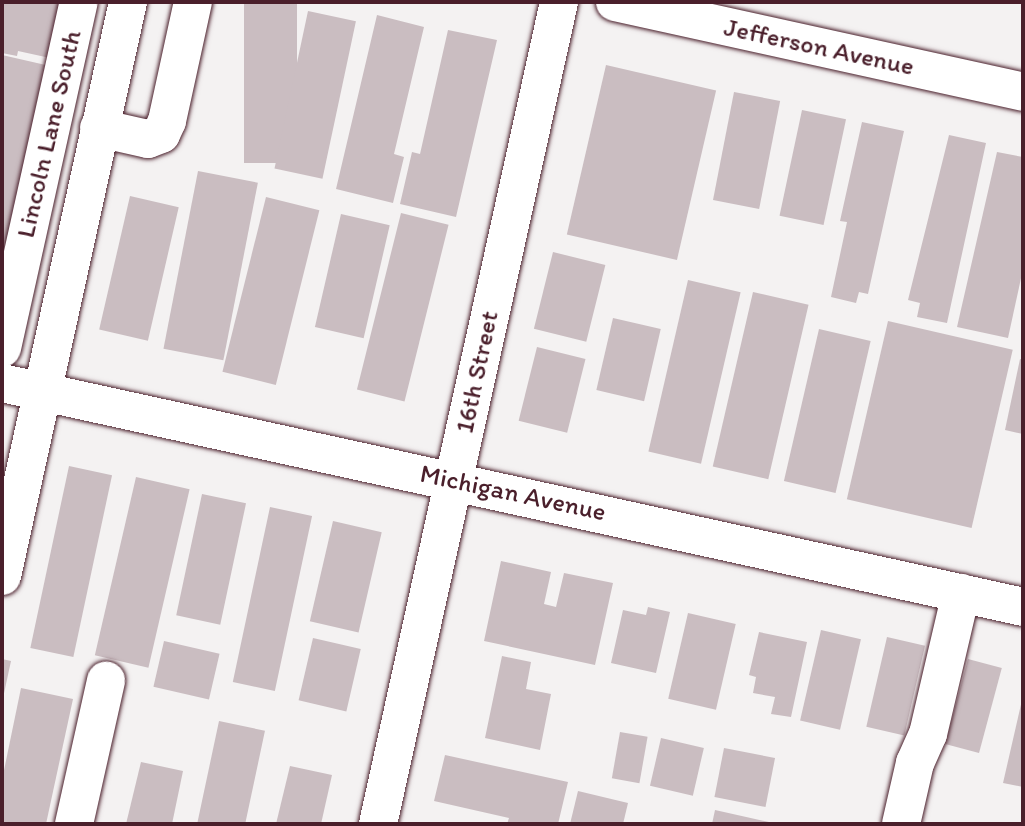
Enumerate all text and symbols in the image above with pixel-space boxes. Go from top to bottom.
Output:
street label: Jefferson Avenue [721,12,917,82]
street label: Lincoln Lane South [10,27,88,241]
street label: 16th Street [449,308,505,436]
street label: Michigan Avenue [418,458,608,528]

